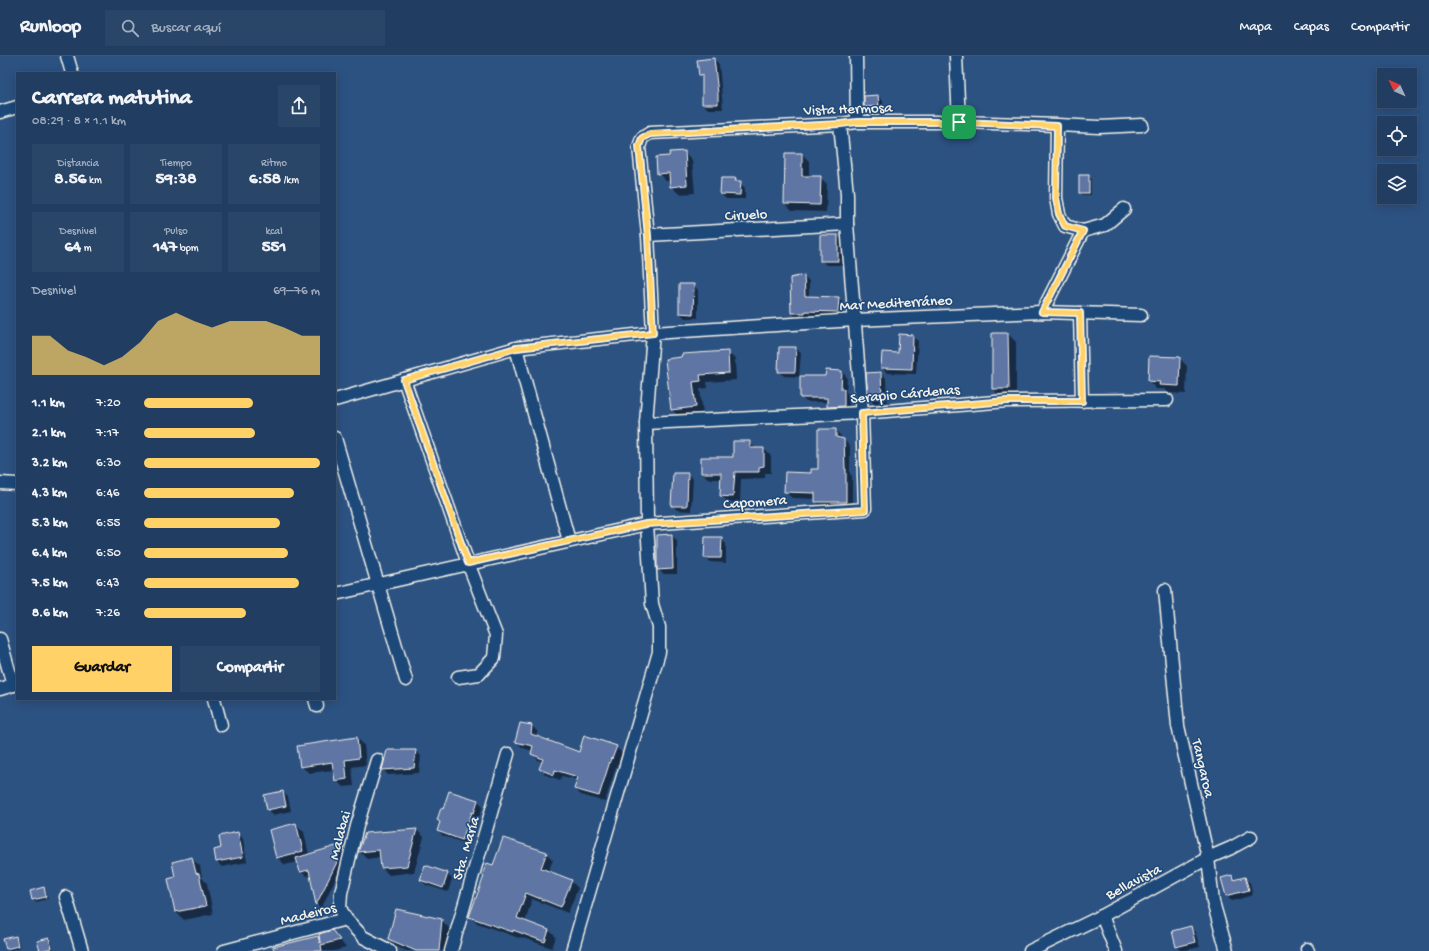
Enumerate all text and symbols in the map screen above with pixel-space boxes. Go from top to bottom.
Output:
search box [105,10,385,46]
text: Runloop [20,16,81,39]
icon: search [119,17,141,39]
text: Buscar aquí [151,19,221,37]
text: Mapa [1240,19,1272,36]
text: Capas [1294,19,1329,36]
text: Compartir [1351,19,1409,36]
north arrow [1377,68,1417,108]
map controls [1377,68,1417,204]
button: share [278,85,320,127]
text: Carrera matutina [32,86,192,112]
street label: Vista Hermosa [802,99,894,121]
pin [942,105,976,139]
icon: arrive [948,111,970,133]
text: 08:29 · 8 × 1.1 km [32,114,126,129]
button: locate [1377,116,1417,156]
text: Distancia [57,158,99,170]
text: Tiempo [160,158,192,170]
text: Ritmo [261,158,287,170]
button: layers [1377,164,1417,204]
text: 8.56 [54,170,86,190]
text: 59:38 [156,170,196,190]
text: 6:58 [249,170,281,190]
text: km [86,175,102,187]
text: /km [281,175,299,187]
street label: Ciruelo [724,206,768,226]
text: Desnivel [59,226,97,238]
text: Pulso [164,226,188,238]
text: kcal [265,226,283,238]
text: 64 [64,238,81,258]
text: 147 [153,238,177,258]
text: 551 [262,238,286,258]
text: m [81,243,92,255]
text: bpm [177,243,199,255]
text: Desnivel [32,284,76,299]
text: 69–76 m [273,284,320,299]
street label: Mar Mediterráneo [839,292,953,316]
street label: Serapio Cárdenas [850,381,961,409]
text: 1.1 km [32,396,65,411]
text: 7:20 [96,396,121,411]
text: 2.1 km [32,426,66,441]
text: 7:17 [96,426,119,441]
text: 3.2 km [32,456,67,471]
text: 6:30 [96,456,121,471]
text: 4.3 km [32,486,67,501]
text: 6:46 [96,486,119,501]
street label: Capomera [723,492,788,514]
text: 5.3 km [32,516,68,531]
text: 6:55 [96,516,120,531]
text: 6.4 km [32,546,67,561]
text: 6:50 [96,546,121,561]
text: 7.5 km [32,576,68,591]
text: 6:43 [96,576,120,591]
text: 8.6 km [32,606,68,621]
text: 7:26 [96,606,120,621]
button: Guardar [32,646,172,692]
button: Compartir [180,646,320,692]
street label: Tangaroa [1186,736,1218,800]
street label: Malabai [326,809,356,862]
street label: Sta. María [449,814,485,882]
street label: Bellavista [1102,860,1165,905]
street label: Madeiros [279,899,339,931]

